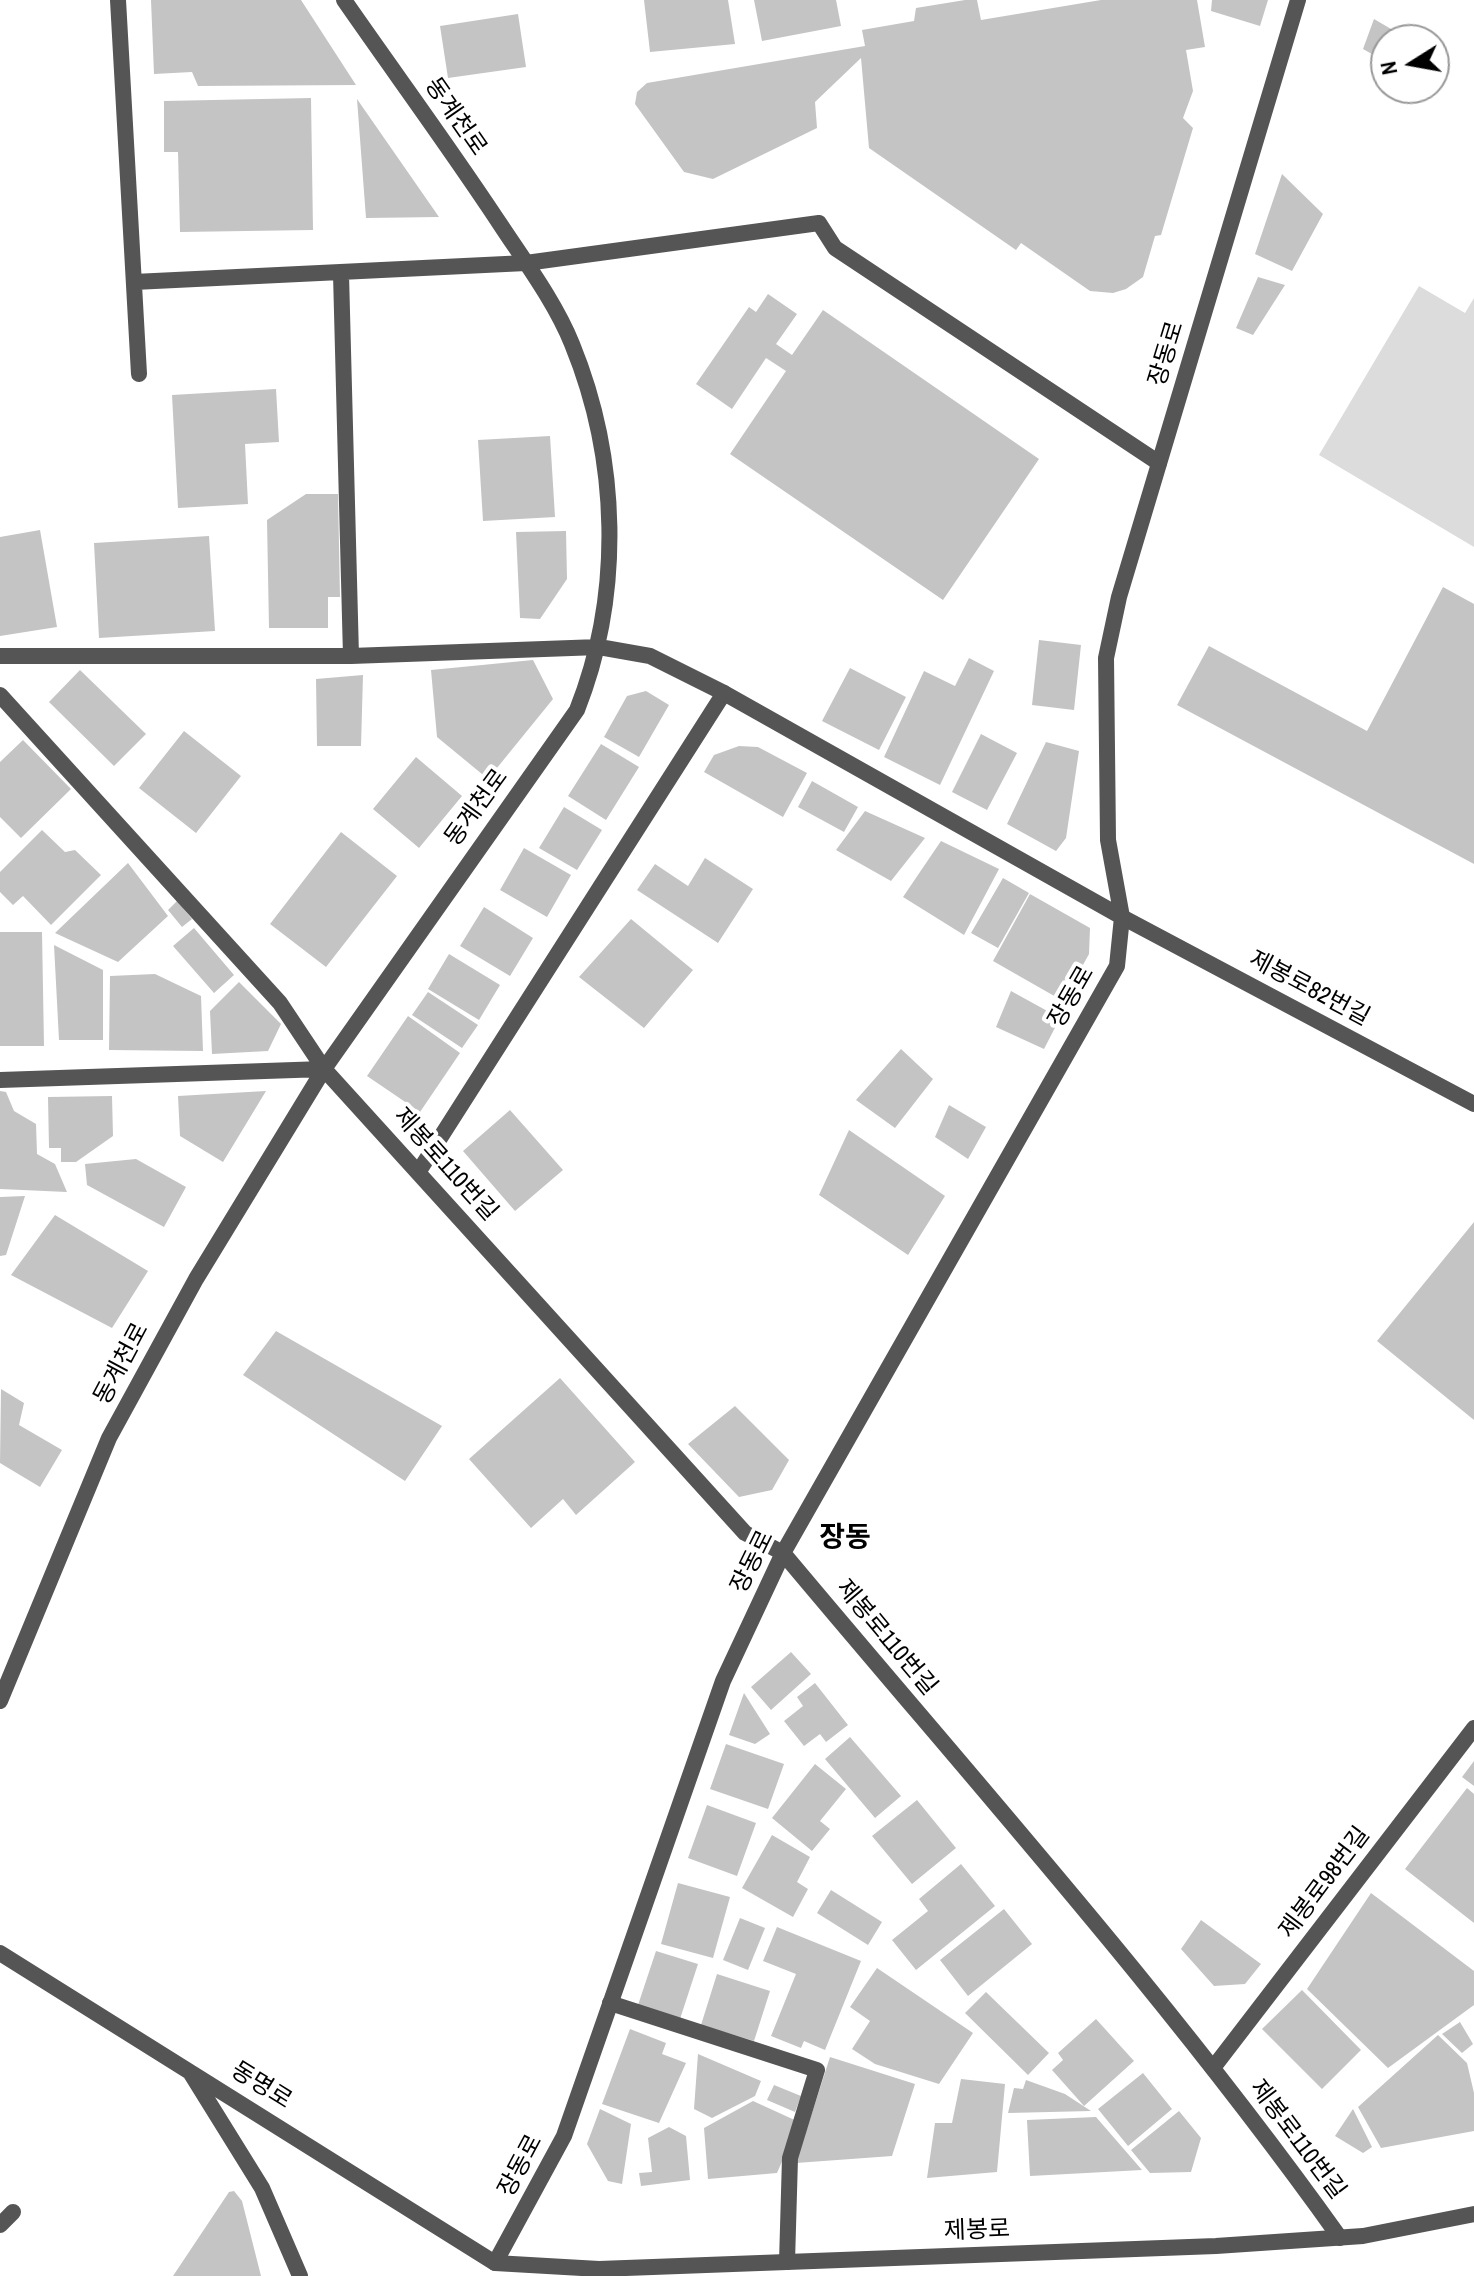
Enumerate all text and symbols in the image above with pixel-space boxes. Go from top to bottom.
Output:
north arrow [1370,24,1450,104]
text: N [1372,59,1404,77]
street label: 동계천로 [418,73,492,161]
street label: 장동로 [1144,318,1190,390]
street label: 동계천로 [439,764,515,852]
street label: 제봉로82번길 [1244,945,1374,1033]
street label: 장동로 [1043,961,1101,1033]
street label: 제봉로110번길 [387,1103,503,1227]
street label: 동계천로 [89,1318,155,1410]
district label: 장동 [819,1521,871,1555]
street label: 장동로 [726,1526,780,1598]
street label: 제봉로110번길 [829,1574,943,1702]
street label: 제봉로98번길 [1274,1822,1376,1944]
street label: 동명로 [225,2056,297,2116]
street label: 제봉로110번길 [1243,2075,1351,2205]
street label: 장동로 [493,2130,549,2202]
street label: 제봉로 [943,2215,1011,2247]

